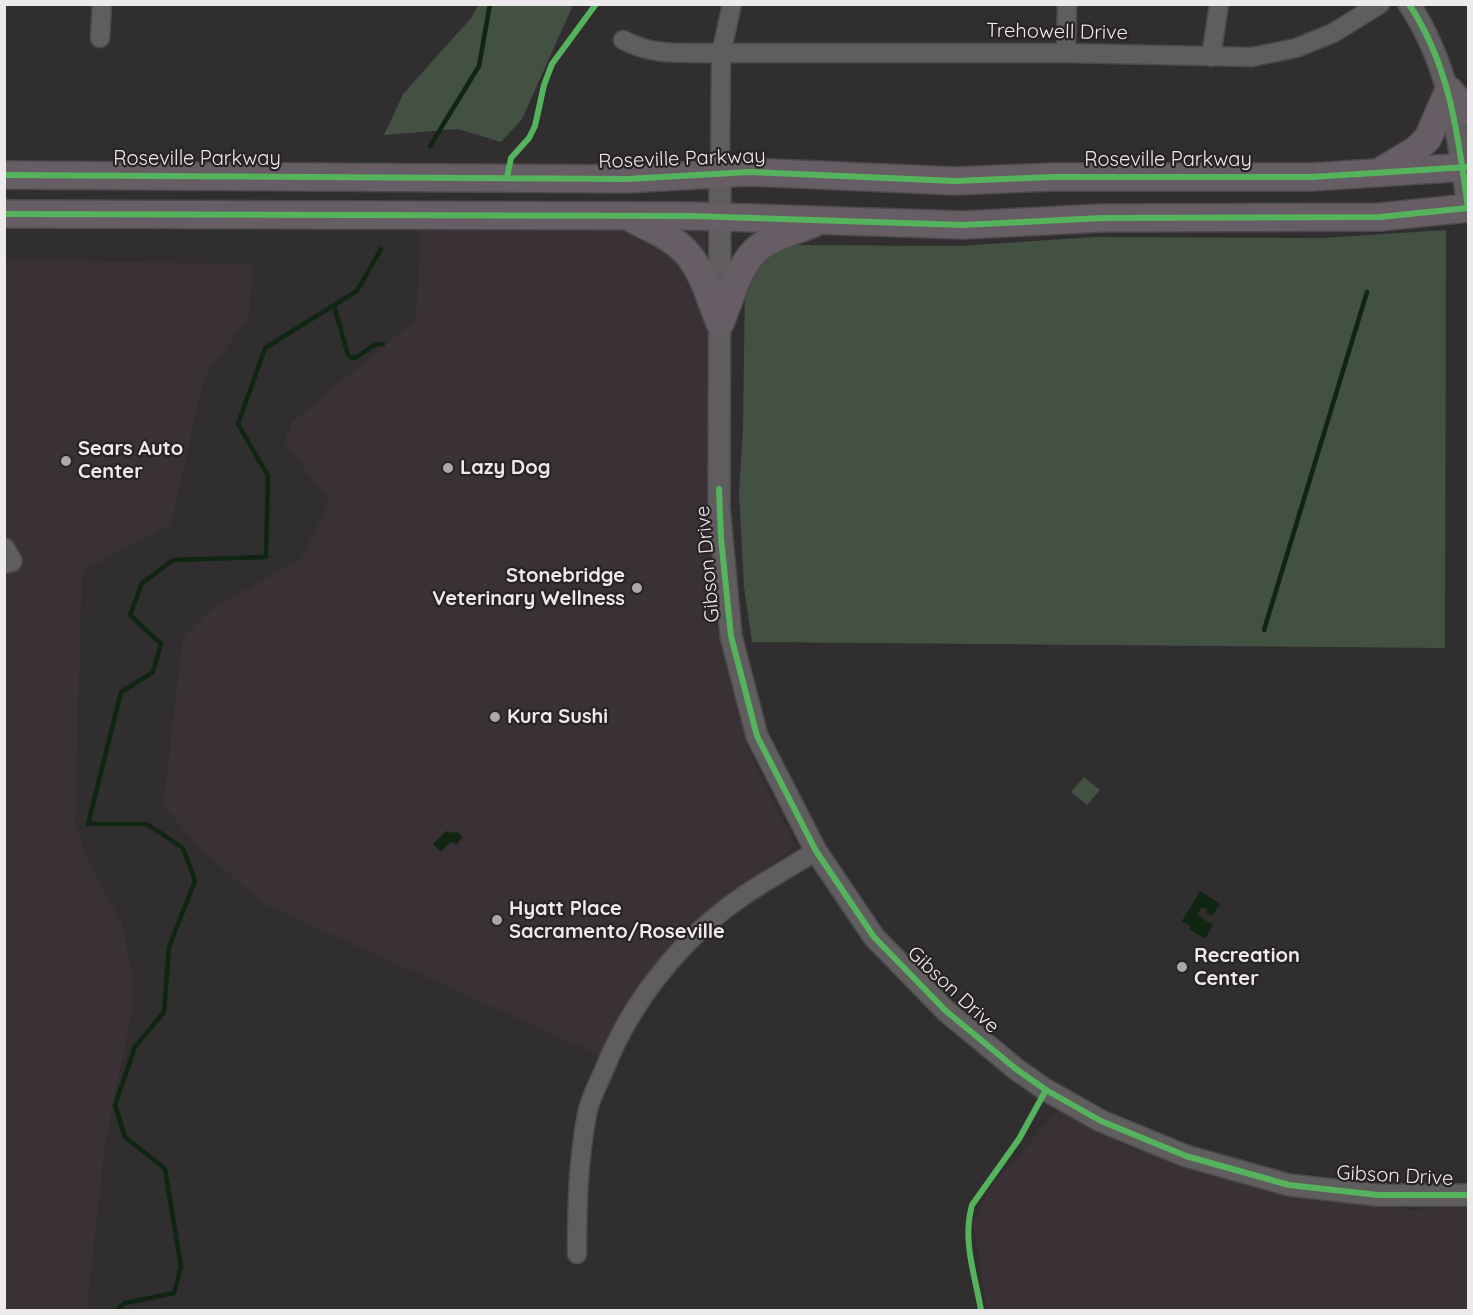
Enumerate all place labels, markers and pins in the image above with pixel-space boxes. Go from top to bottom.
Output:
place label: Sears Auto Center [78,437,183,484]
marker: Sears Auto Center [59,454,73,468]
place label: Lazy Dog [460,456,551,480]
marker: Lazy Dog [441,461,455,475]
place label: Stonebridge Veterinary Wellness [432,564,625,611]
marker: Stonebridge Veterinary Wellness [630,581,644,595]
place label: Kura Sushi [507,705,608,729]
marker: Kura Sushi [488,710,502,724]
place label: Hyatt Place Sacramento/Roseville [509,897,725,944]
marker: Hyatt Place Sacramento/Roseville [490,913,504,927]
place label: Recreation Center [1194,944,1300,991]
marker: Recreation Center [1175,960,1189,974]

